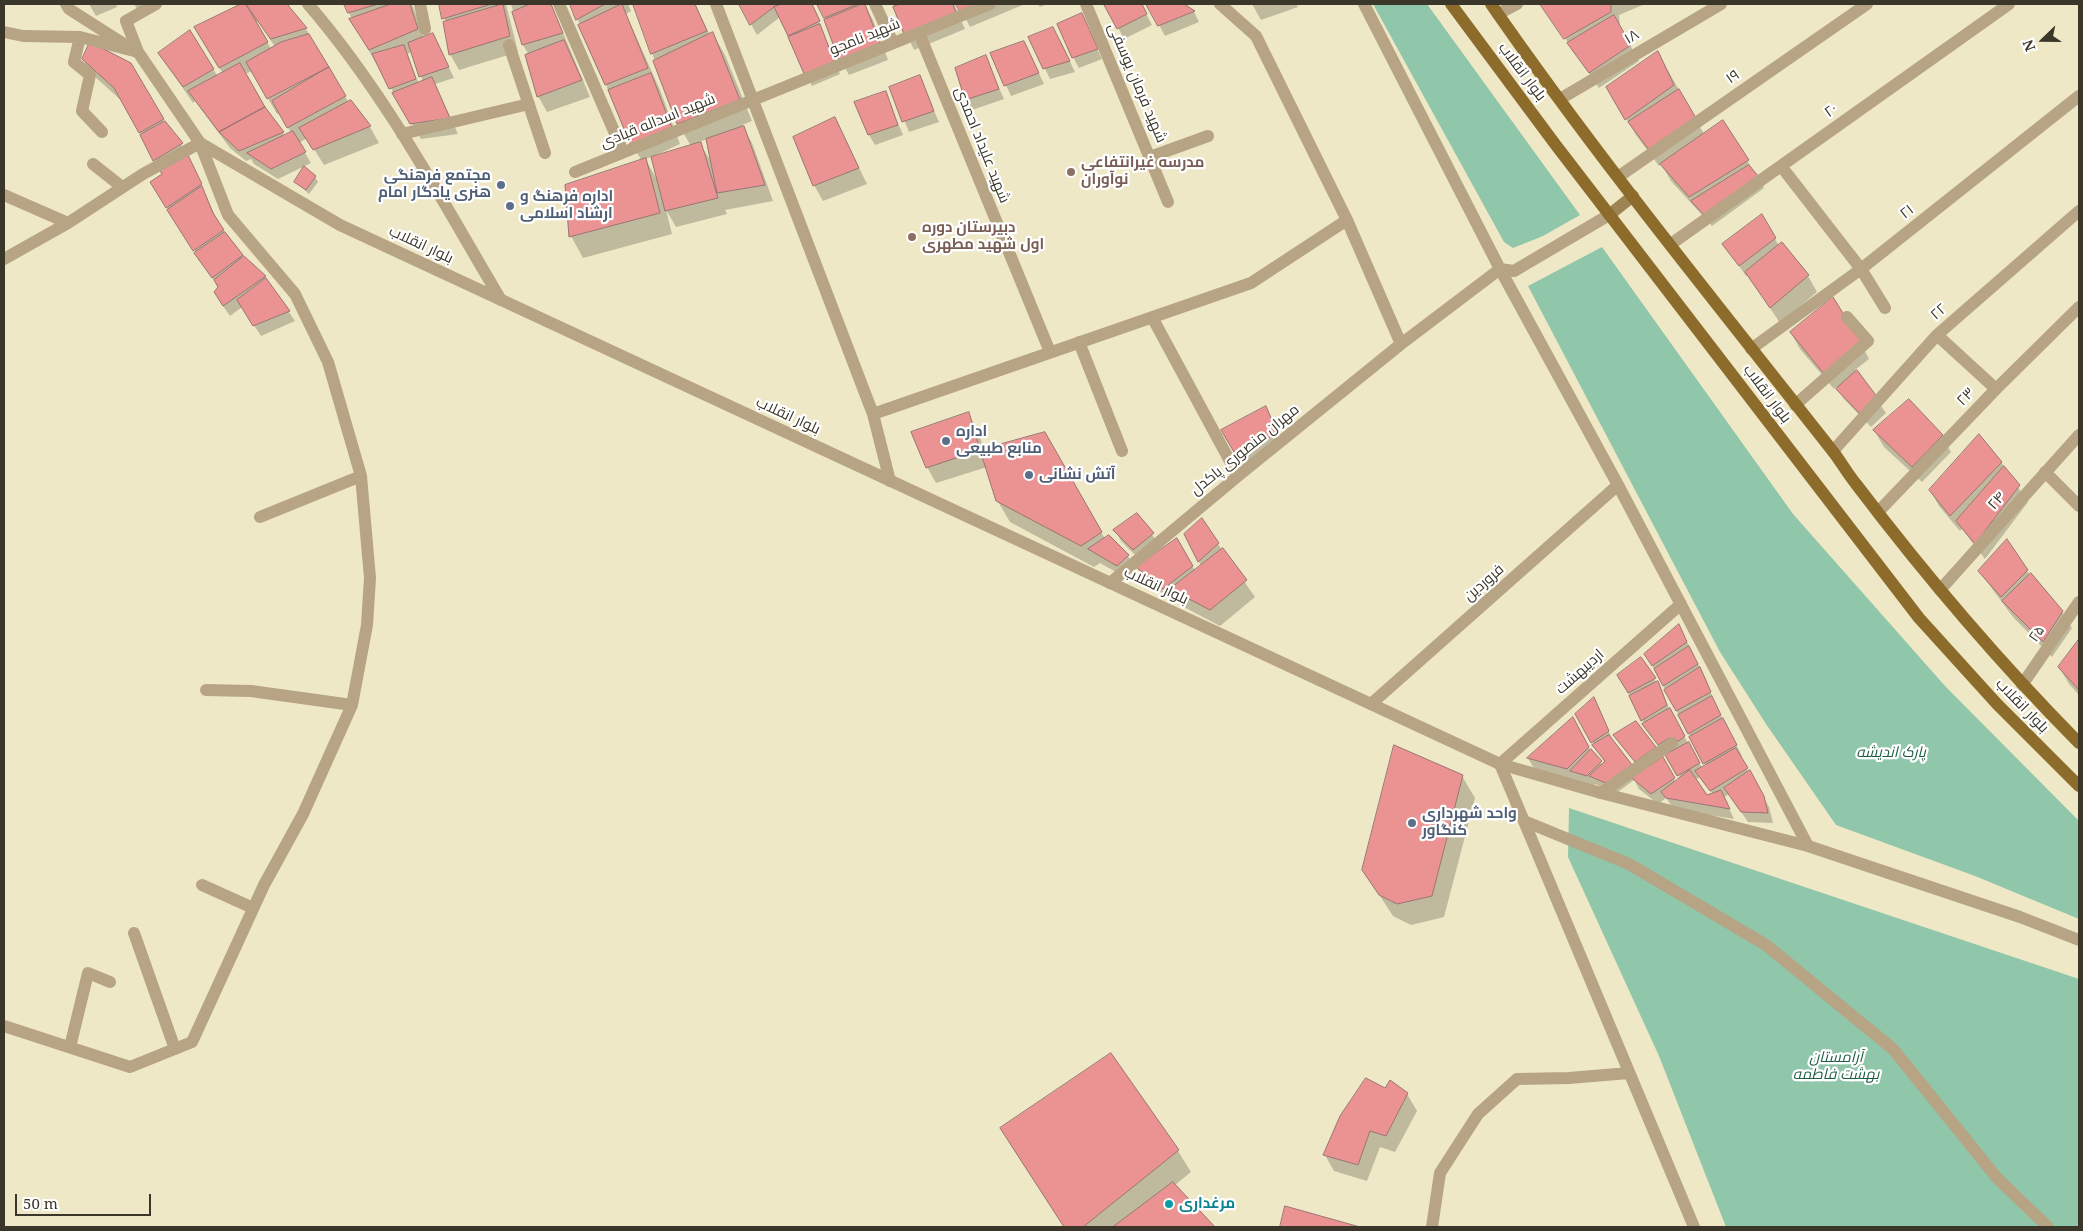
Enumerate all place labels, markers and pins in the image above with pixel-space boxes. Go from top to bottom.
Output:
place label: مدرسه غیرانتفاعی نوآوران [1081,154,1205,189]
marker: مدرسه غیرانتفاعی نوآوران [1065,166,1077,178]
place label: مجتمع فرهنگی هنری یادگار امام [378,167,491,202]
marker: مجتمع فرهنگی هنری یادگار امام [495,179,507,191]
place label: اداره فرهنگ و ارشاد اسلامی [520,188,613,223]
marker: اداره فرهنگ و ارشاد اسلامی [504,200,516,212]
place label: دبیرستان دوره اول شهید مطهری [922,219,1044,254]
marker: دبیرستان دوره اول شهید مطهری [906,231,918,243]
place label: اداره منابع طبیعی [956,423,1042,458]
marker: اداره منابع طبیعی [940,435,952,447]
place label: آتش نشانی [1039,466,1116,484]
marker: آتش نشانی [1023,469,1035,481]
place label: واحد شهرداری کنگاور [1422,805,1517,840]
marker: واحد شهرداری کنگاور [1406,817,1418,829]
place label: مرغداری [1179,1195,1235,1213]
marker: مرغداری [1163,1198,1175,1210]

